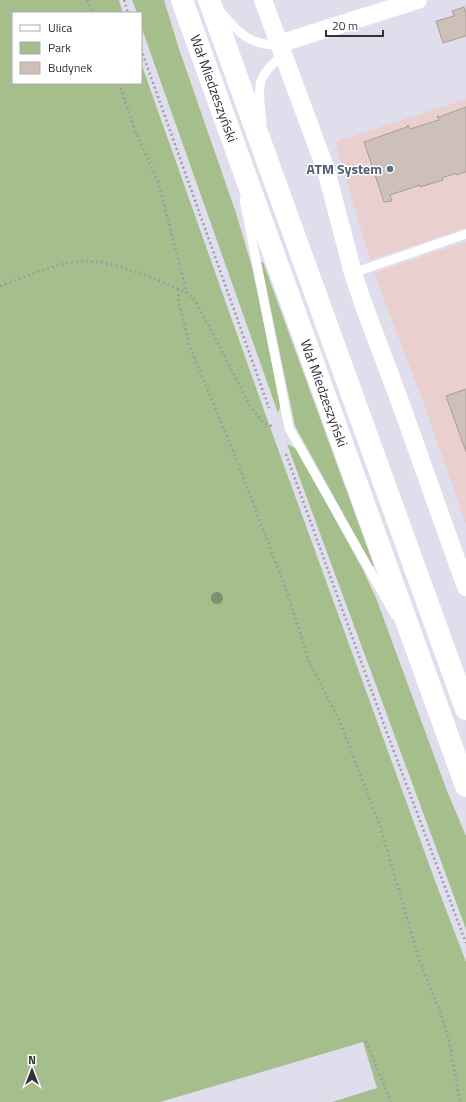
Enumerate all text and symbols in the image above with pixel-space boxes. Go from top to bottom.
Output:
legend [12,12,142,84]
scale bar [326,12,383,38]
text: 20 m [332,16,358,35]
text: Ulica [48,18,72,37]
street label: Wał Miedzeszyński [185,32,243,145]
text: Park [48,38,71,57]
text: Budynek [48,58,92,77]
place label: ATM System [307,158,382,179]
marker: ATM System [385,164,395,174]
street label: Wał Miedzeszyński [295,336,354,450]
north arrow [12,1050,52,1090]
text: N [28,1052,36,1068]

